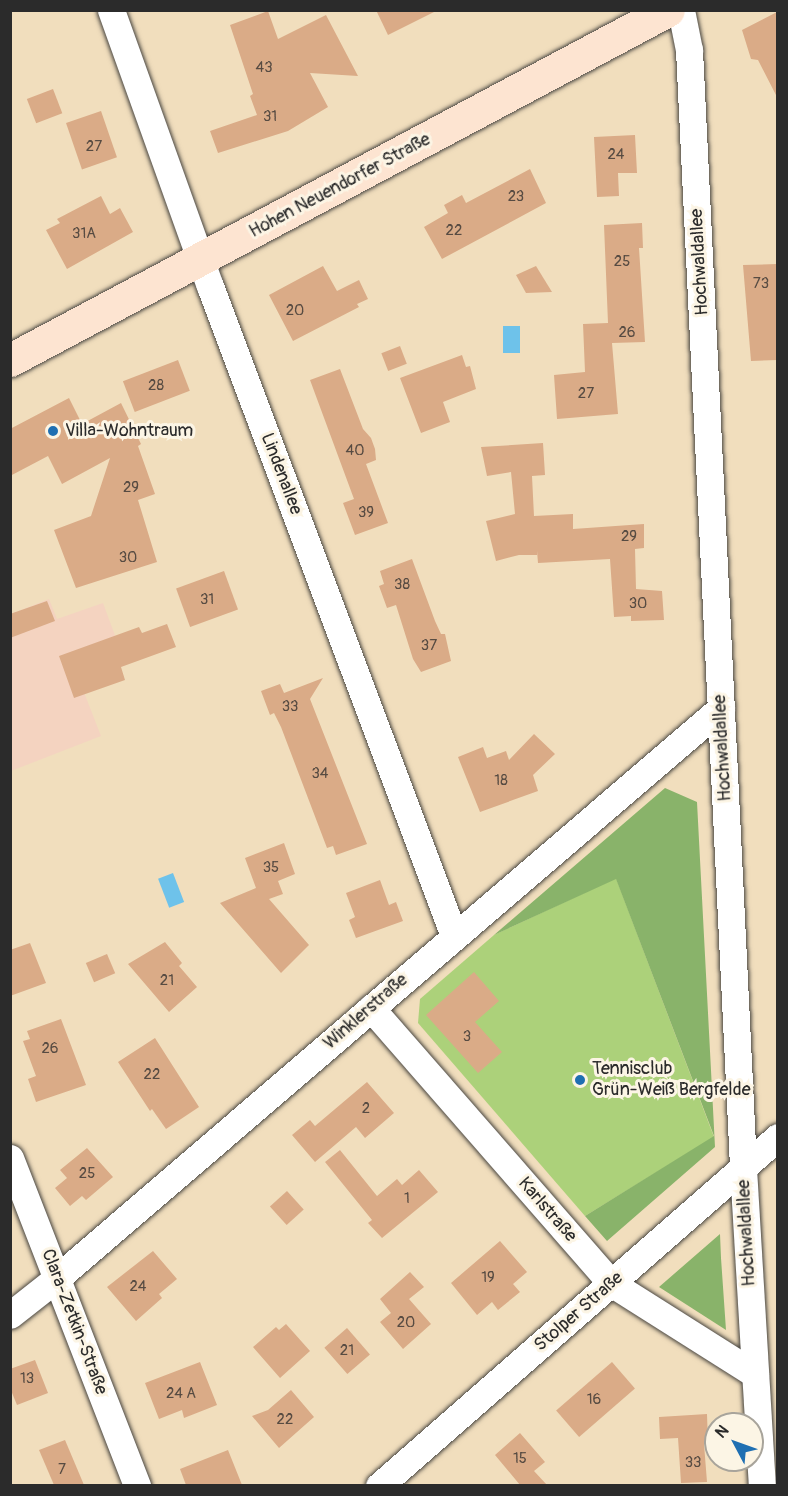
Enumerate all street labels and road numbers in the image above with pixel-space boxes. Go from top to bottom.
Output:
street label: Hohen Neuendorfer Straße [246,129,434,243]
street label: Hochwaldallee [686,208,714,316]
street label: Lindenallee [256,430,306,518]
street label: Hochwaldallee [709,694,737,802]
street label: Winklerstraße [319,970,413,1054]
street label: Karlstraße [513,1173,581,1247]
street label: Hochwaldallee [733,1179,761,1287]
street label: Clara-Zetkin-Straße [36,1246,112,1398]
street label: Stolper Straße [530,1268,628,1356]

